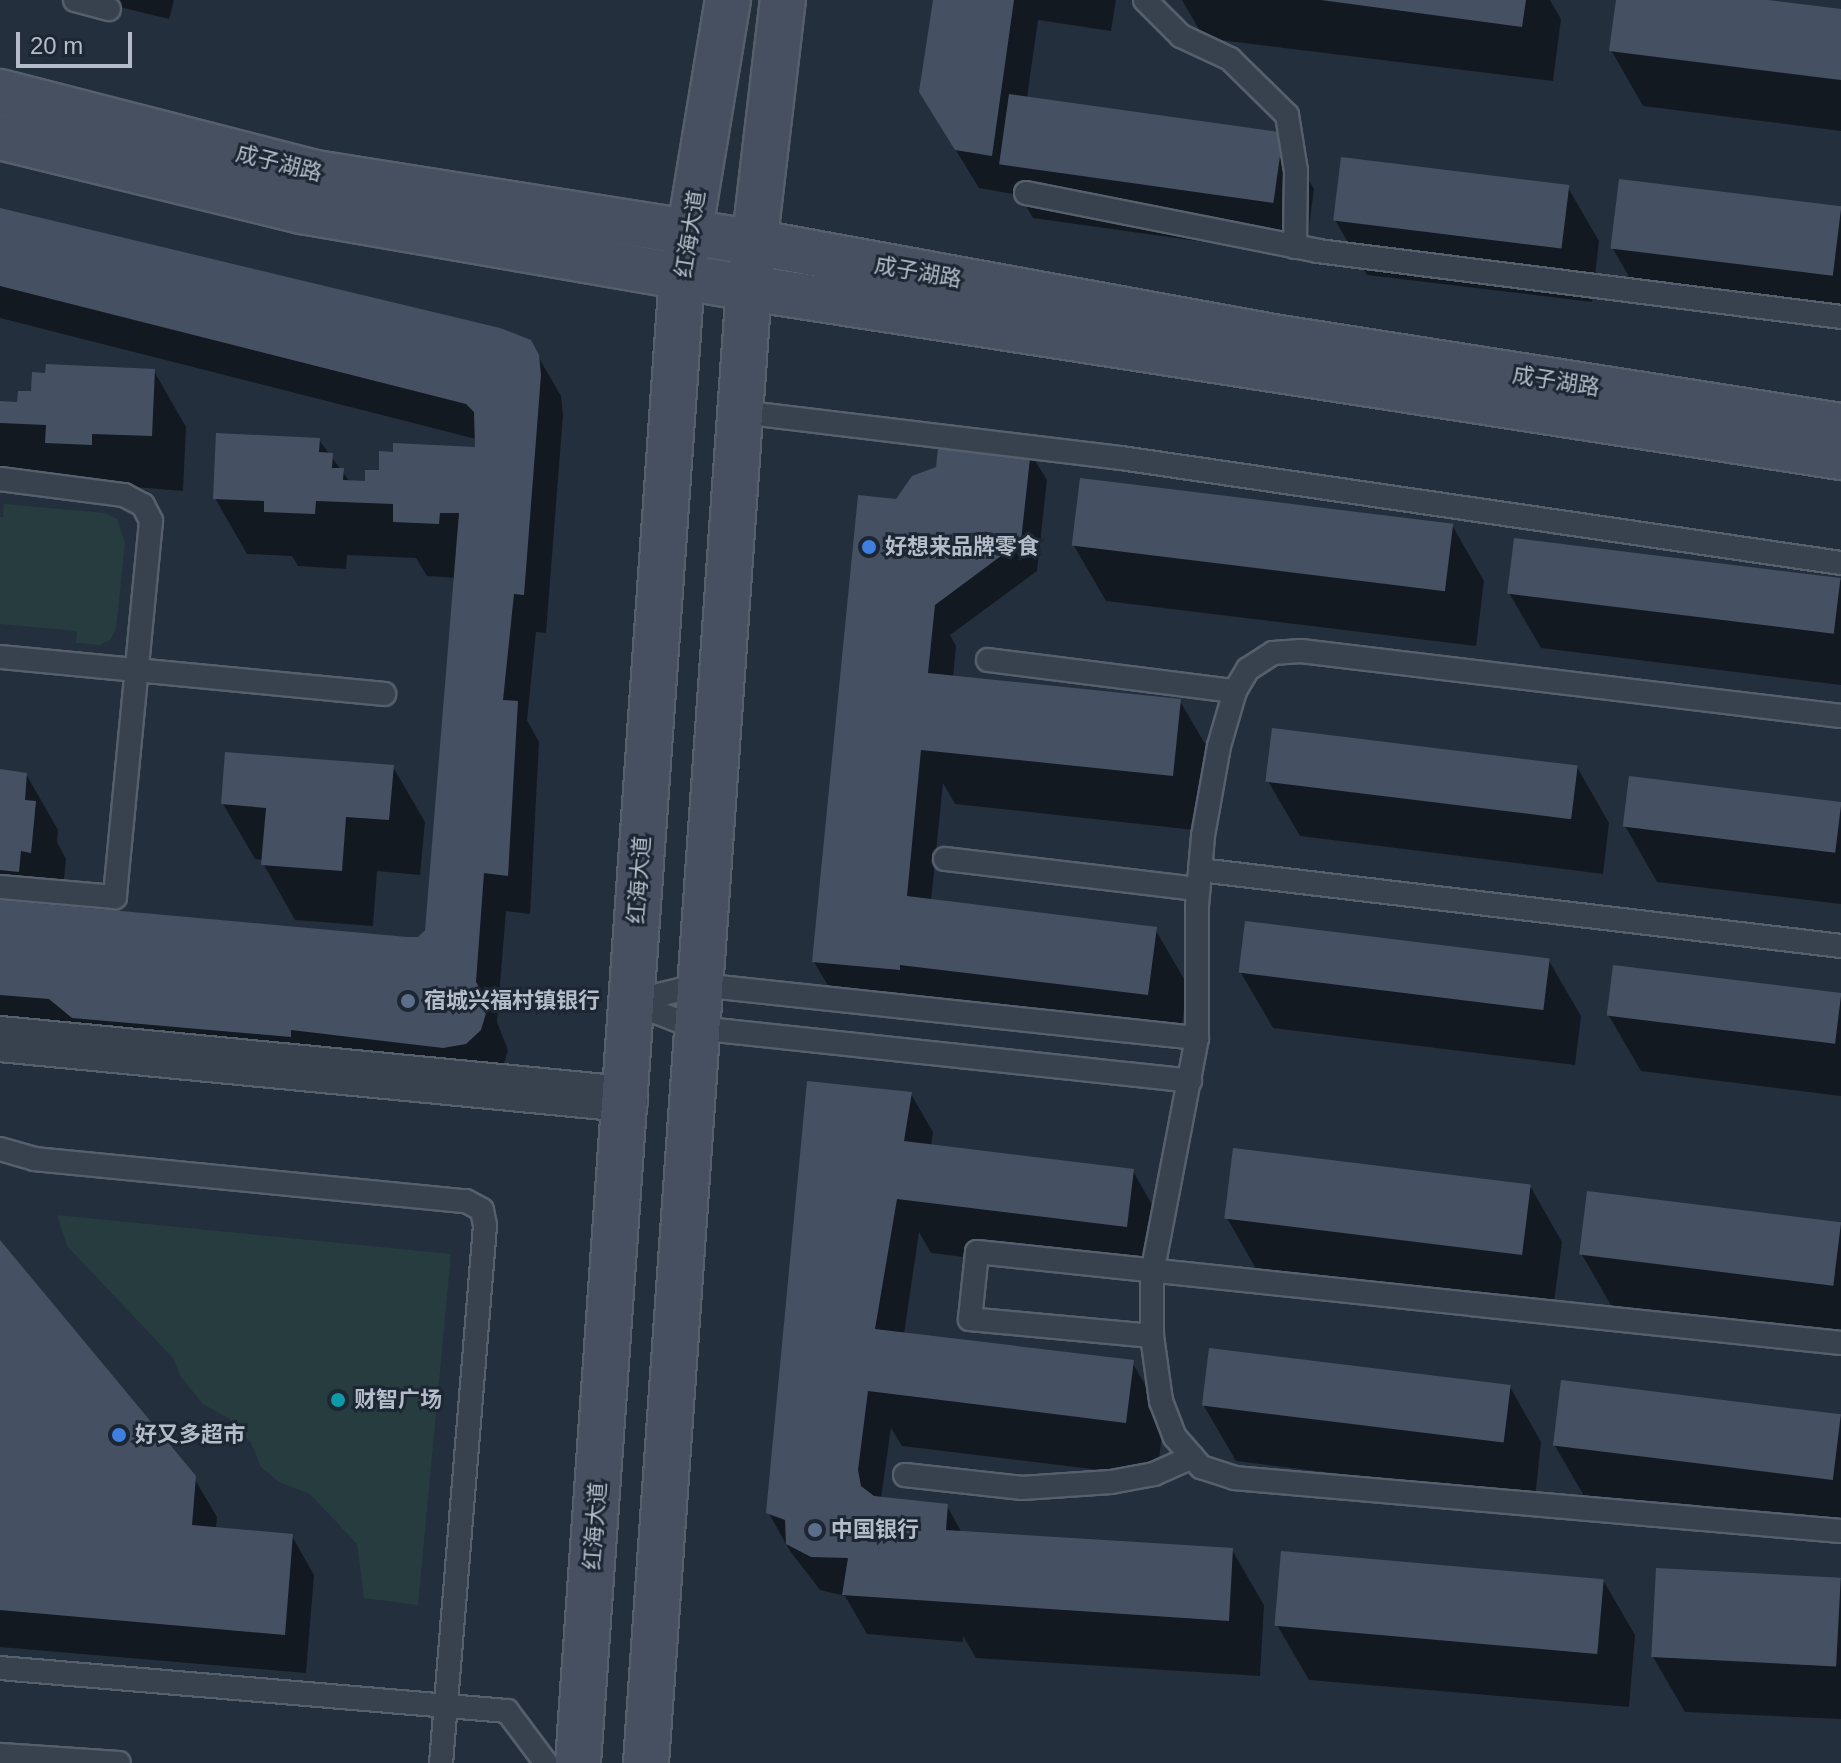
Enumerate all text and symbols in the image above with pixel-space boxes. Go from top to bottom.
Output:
scale bar [20,16,136,66]
text: 20 m [30,32,83,59]
street label: 成子湖路 [233,140,325,186]
street label: 红海大道 [670,188,710,280]
street label: 成子湖路 [872,251,964,293]
street label: 成子湖路 [1510,361,1602,401]
place label: 好想来品牌零食 [885,534,1039,560]
marker: 好想来品牌零食 [860,538,878,556]
street label: 红海大道 [623,835,655,925]
place label: 宿城兴福村镇银行 [424,988,600,1014]
marker: 宿城兴福村镇银行 [399,992,417,1010]
place label: 财智广场 [354,1387,442,1413]
marker: 财智广场 [329,1391,347,1409]
place label: 好又多超市 [135,1422,245,1448]
marker: 好又多超市 [110,1426,128,1444]
street label: 红海大道 [579,1481,611,1571]
place label: 中国银行 [831,1517,919,1543]
marker: 中国银行 [806,1521,824,1539]

